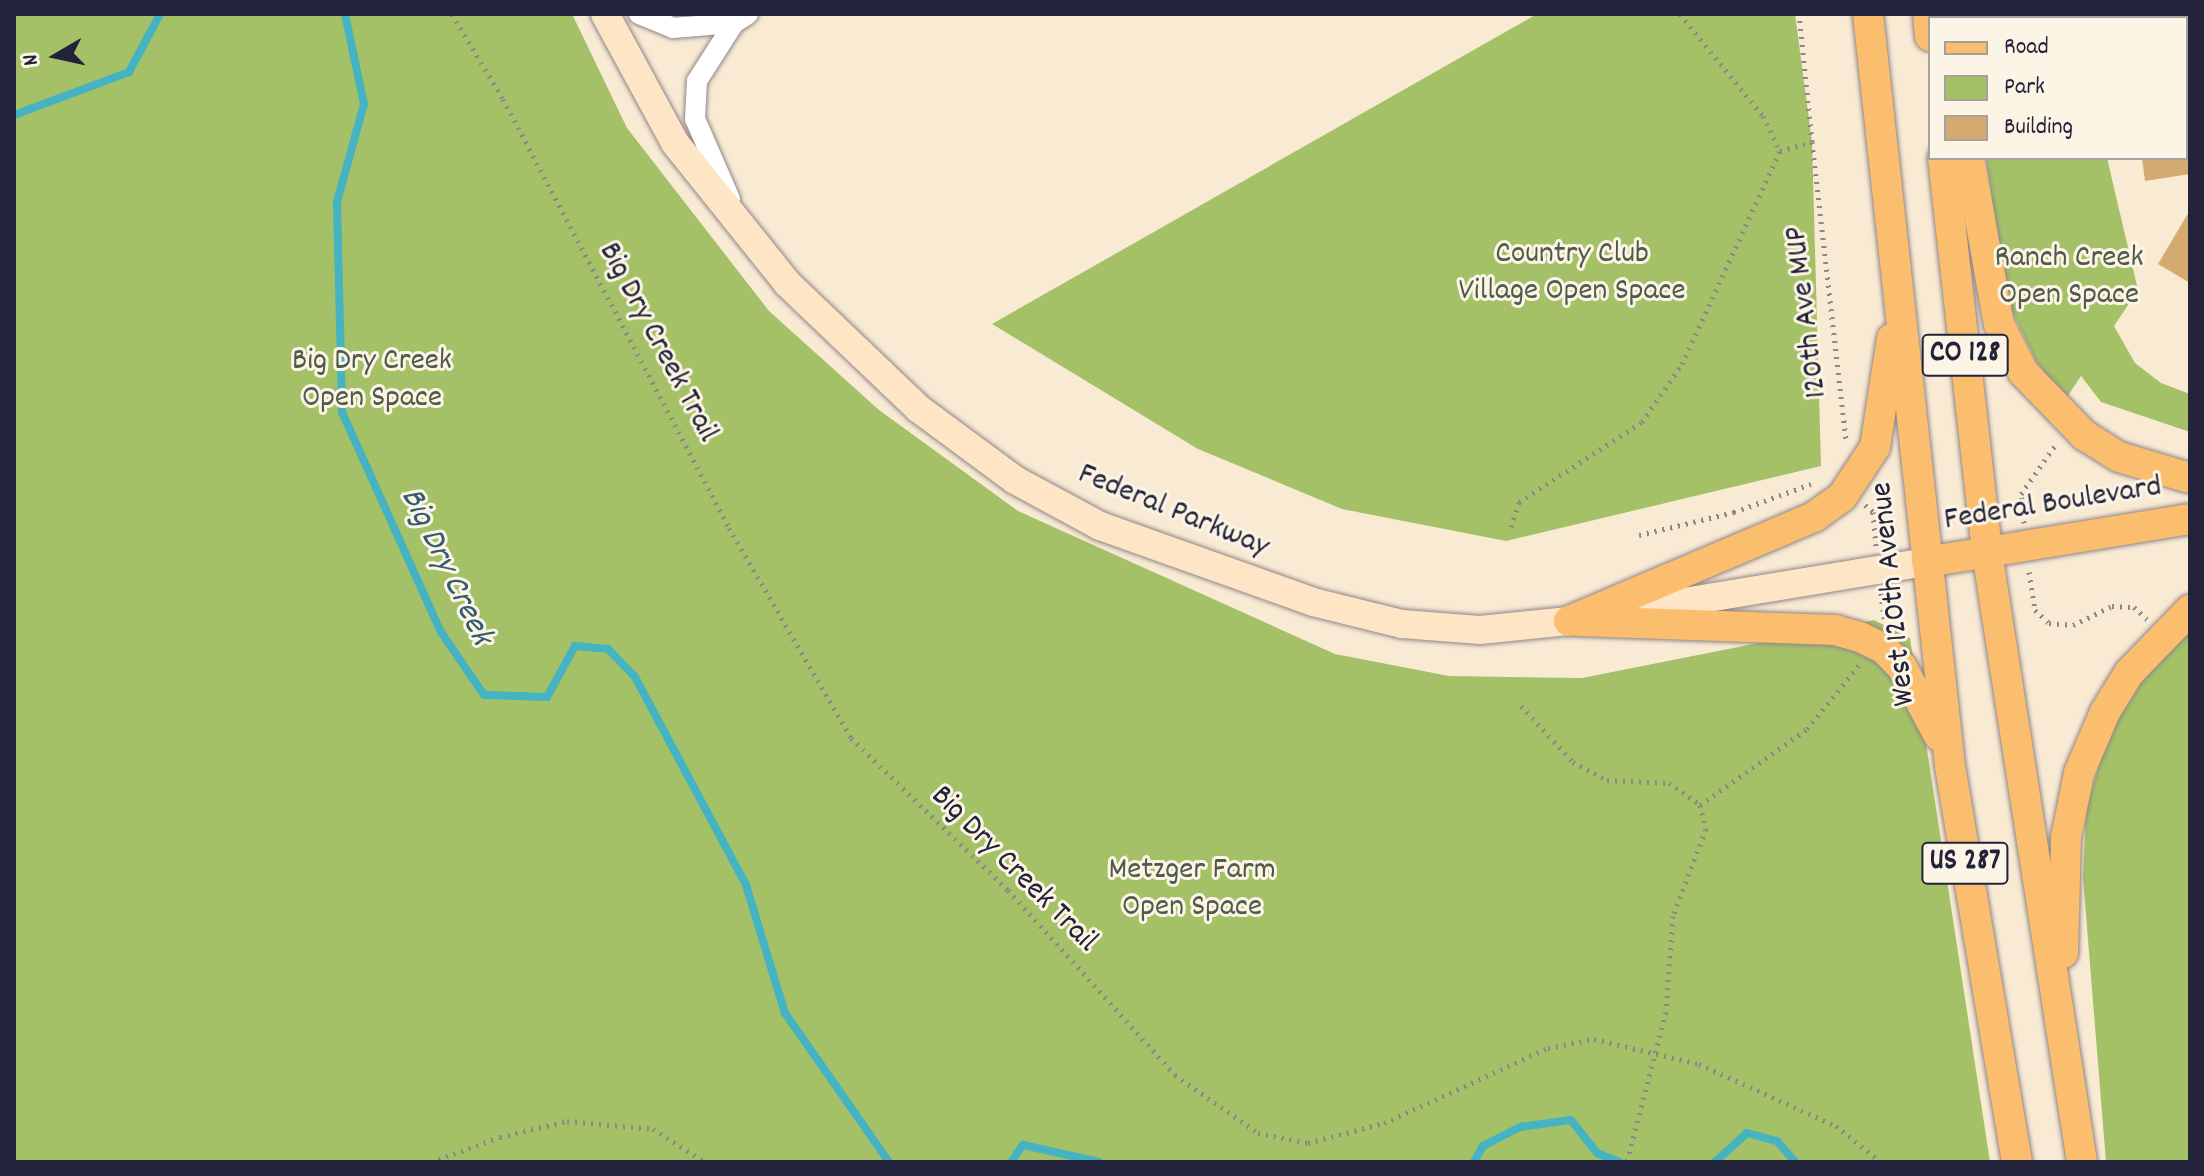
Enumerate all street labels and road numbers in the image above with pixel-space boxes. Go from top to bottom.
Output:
street label: 120th Ave MUP [1778,224,1838,400]
street label: Big Dry Creek Trail [588,237,726,449]
road number: CO 128 [1921,329,2009,381]
street label: Federal Parkway [1072,456,1274,568]
street label: Federal Boulevard [1942,469,2164,541]
street label: West 120th Avenue [1864,480,1926,708]
street label: Big Dry Creek Trail [921,778,1105,962]
road number: US 287 [1921,837,2009,889]

